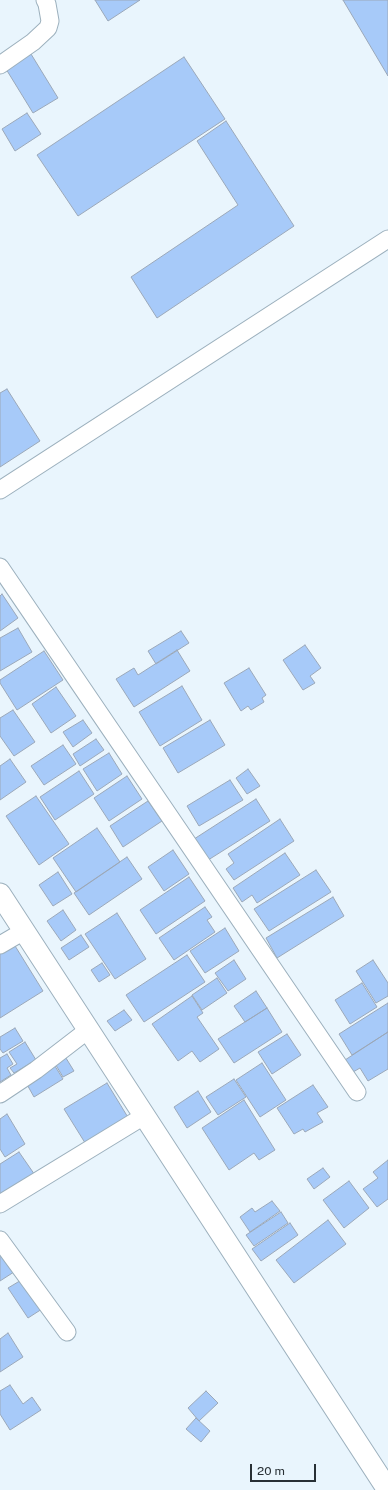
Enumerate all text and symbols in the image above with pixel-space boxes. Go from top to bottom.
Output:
scale bar [252,1456,318,1482]
text: 20 m [257,1464,285,1478]

